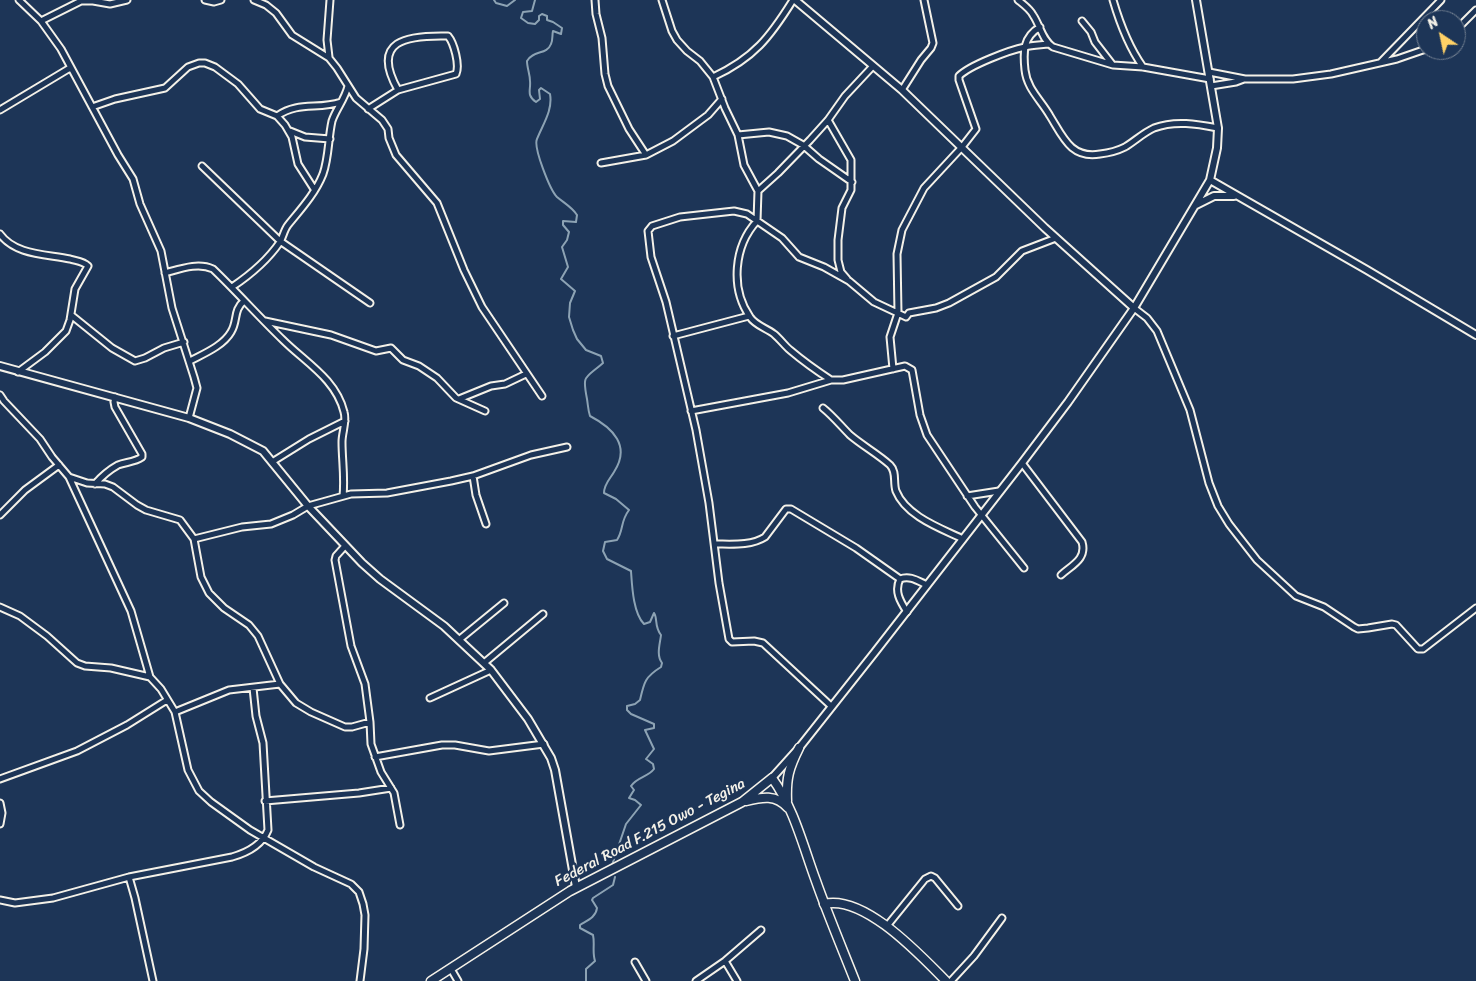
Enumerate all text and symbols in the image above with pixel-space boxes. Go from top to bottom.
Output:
north arrow [1416,10,1466,60]
text: N [1422,10,1444,36]
street label: Federal Road F.215 Owo - Tegina [552,775,748,891]

